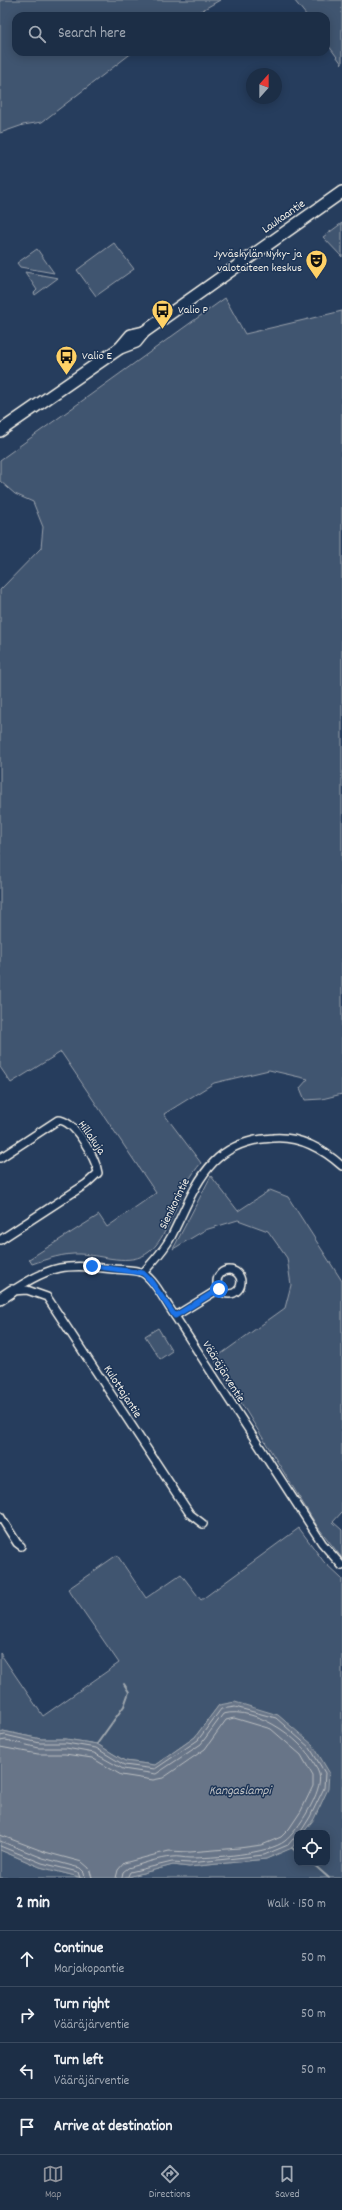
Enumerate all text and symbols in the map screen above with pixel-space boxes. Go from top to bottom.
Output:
search box [12,12,330,56]
icon: search [26,23,48,45]
text: Search here [58,23,126,45]
north arrow [246,68,282,104]
street label: Laukaantie [259,196,309,238]
place label: Jyväskylän Nyky- ja valotaiteen keskus [214,246,302,277]
theatre icon: Jyväskylän Nyky- ja valotaiteen keskus [304,248,330,281]
bus stop icon: Valio P [150,297,176,330]
place label: Valio P [178,302,209,319]
bus stop icon: Valio E [54,343,80,376]
place label: Valio E [82,348,113,365]
street label: Hillakuja [73,1117,109,1159]
street label: Sienikorintie [155,1176,195,1232]
route end [83,1257,101,1275]
route start [210,1280,228,1298]
street label: Vääräjärventie [197,1338,249,1406]
street label: Kulottajantie [99,1362,145,1422]
water label: Kangaslampi [209,1782,274,1801]
map controls [294,1830,330,1866]
button: locate [294,1830,330,1866]
text: 2 min [16,1892,50,1916]
text: Walk · 150 m [267,1895,326,1914]
text: Continue [54,1938,103,1960]
icon: ahead [16,1948,38,1970]
text: 50 m [301,1949,326,1968]
text: Marjakopantie [54,1960,124,1979]
text: Turn right [54,1994,110,2016]
icon: right [16,2004,38,2026]
text: 50 m [301,2005,326,2024]
text: Vääräjärventie [54,2016,129,2035]
text: Turn left [54,2050,103,2072]
icon: left [16,2060,38,2082]
text: 50 m [301,2061,326,2080]
text: Vääräjärventie [54,2072,129,2091]
icon: arrive [16,2116,38,2138]
text: Arrive at destination [54,2116,172,2138]
tab: Map [42,2163,64,2203]
tab: Directions [149,2163,191,2203]
tab: Saved [275,2163,300,2203]

